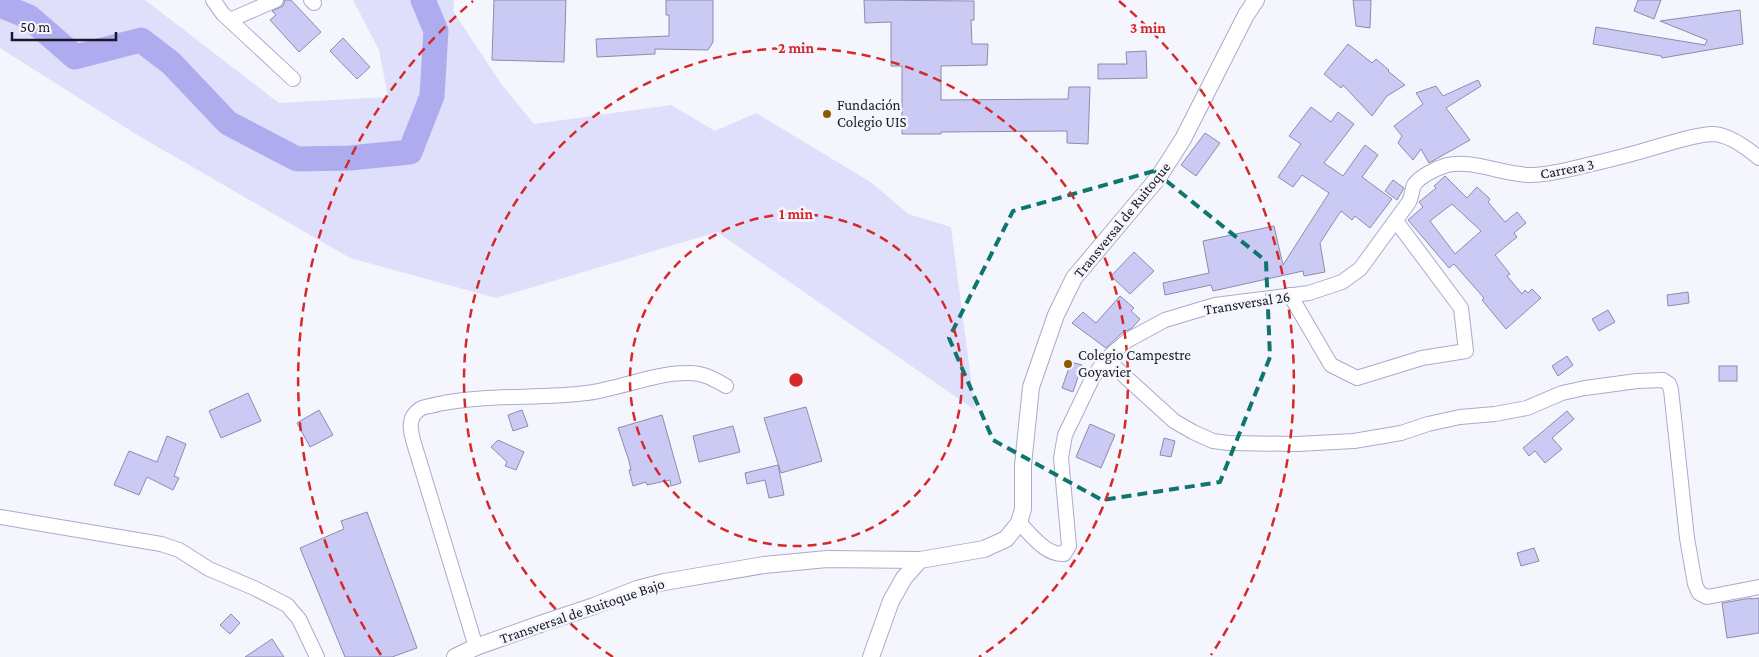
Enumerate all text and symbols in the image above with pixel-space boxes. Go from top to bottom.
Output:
scale bar [12,10,116,42]
text: 50 m [20,19,50,35]
text: 3 min [1130,20,1166,36]
text: 2 min [778,40,814,56]
place label: Fundación Colegio UIS [837,97,906,131]
marker: Fundación Colegio UIS [821,108,833,120]
street label: Carrera 3 [1539,156,1595,182]
street label: Transversal de Ruitoque [1070,159,1175,282]
text: 1 min [779,206,813,222]
street label: Transversal 26 [1203,288,1291,318]
place label: Colegio Campestre Goyavier [1078,347,1191,381]
marker: Colegio Campestre Goyavier [1062,358,1074,370]
centre of rings [787,371,805,389]
street label: Transversal de Ruitoque Bajo [498,575,667,648]

